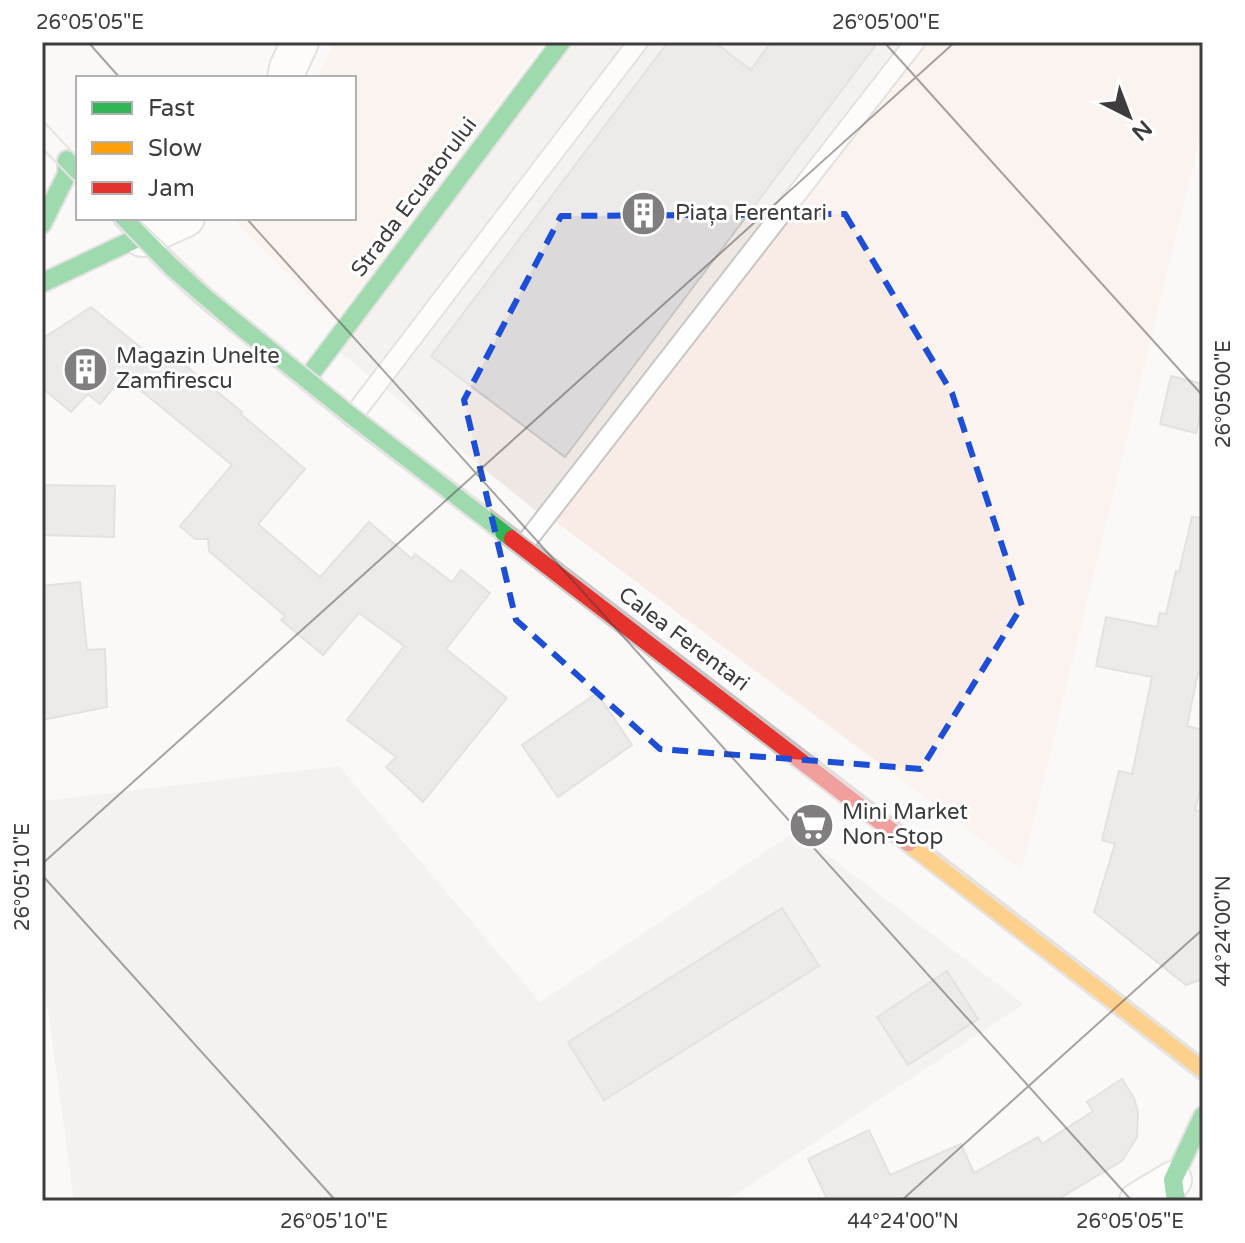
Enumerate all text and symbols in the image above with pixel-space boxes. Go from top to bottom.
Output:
text: 26°05'05"E [36,11,144,35]
text: 26°05'00"E [832,11,940,35]
legend [76,76,356,220]
north arrow [1089,76,1169,156]
text: Fast [148,94,195,123]
street label: Strada Ecuatorului [346,112,482,282]
text: N [1126,115,1157,146]
text: Slow [148,134,202,163]
text: Jam [148,174,195,203]
building icon: Piața Ferentari [620,189,668,237]
place label: Piața Ferentari [675,200,827,226]
text: 26°05'00"E [1212,340,1236,448]
place label: Magazin Unelte Zamfirescu [116,343,280,394]
building icon: Magazin Unelte Zamfirescu [61,345,109,393]
street label: Calea Ferentari [613,581,755,697]
place label: Mini Market Non-Stop [842,799,968,850]
supermarket icon: Mini Market Non-Stop [787,801,835,849]
text: 26°05'10"E [11,823,35,931]
text: 44°24'00"N [1212,875,1236,987]
text: 26°05'10"E [280,1210,388,1234]
text: 44°24'00"N [847,1210,959,1234]
text: 26°05'05"E [1076,1210,1184,1234]

